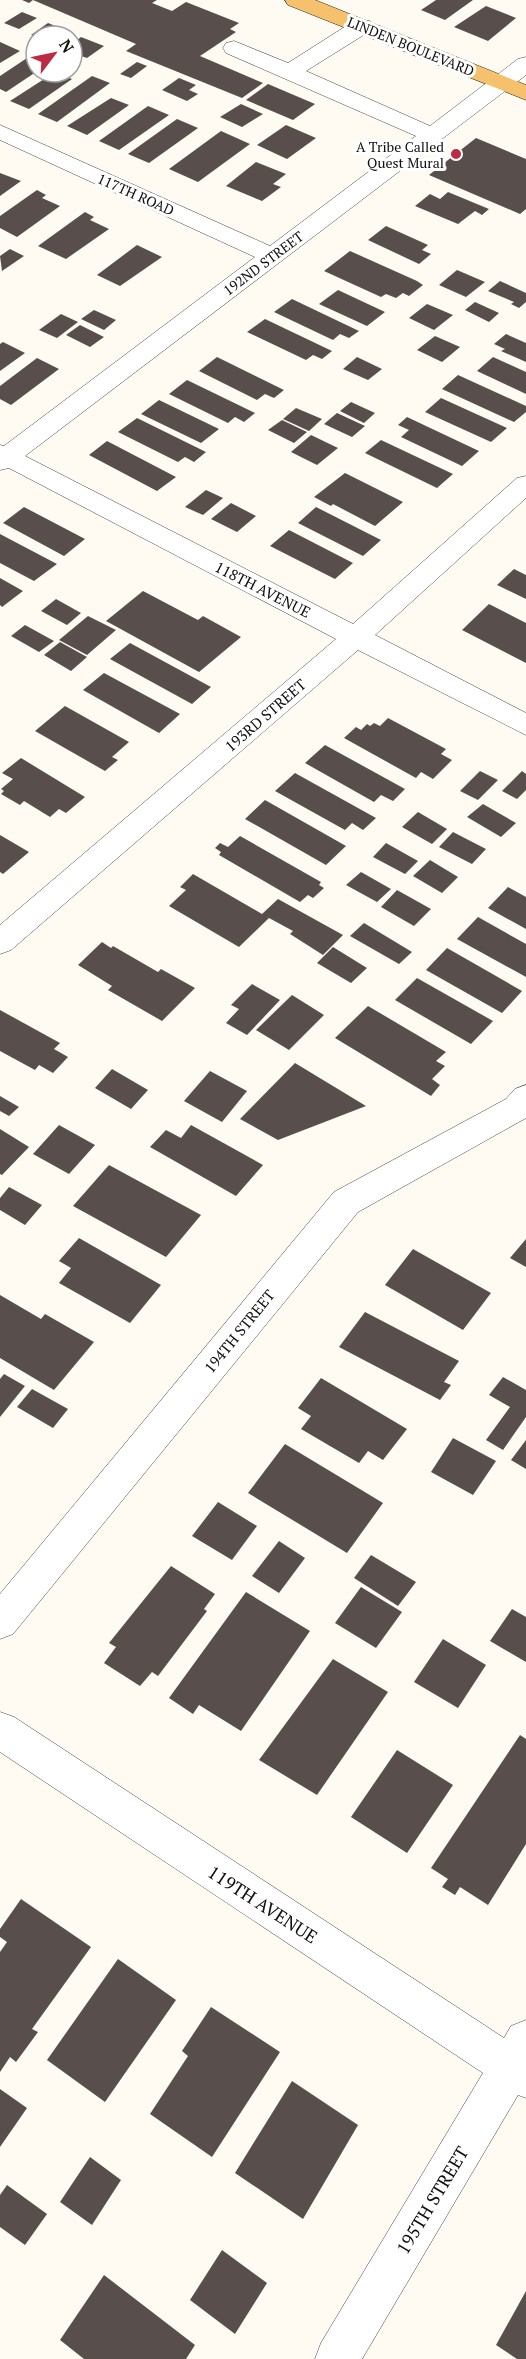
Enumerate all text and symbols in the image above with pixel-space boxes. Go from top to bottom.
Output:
street label: LINDEN BOULEVARD [345,12,477,80]
north arrow [24,24,84,84]
text: N [54,35,79,57]
place label: A Tribe Called Quest Mural [356,137,444,172]
marker: A Tribe Called Quest Mural [449,147,463,161]
street label: 117TH ROAD [95,169,177,219]
street label: 192ND STREET [219,226,307,299]
street label: 118TH AVENUE [212,556,314,622]
street label: 193RD STREET [220,674,310,756]
street label: 194TH STREET [199,1285,279,1377]
street label: 119TH AVENUE [204,1860,322,1948]
street label: 195TH STREET [390,2142,474,2258]

